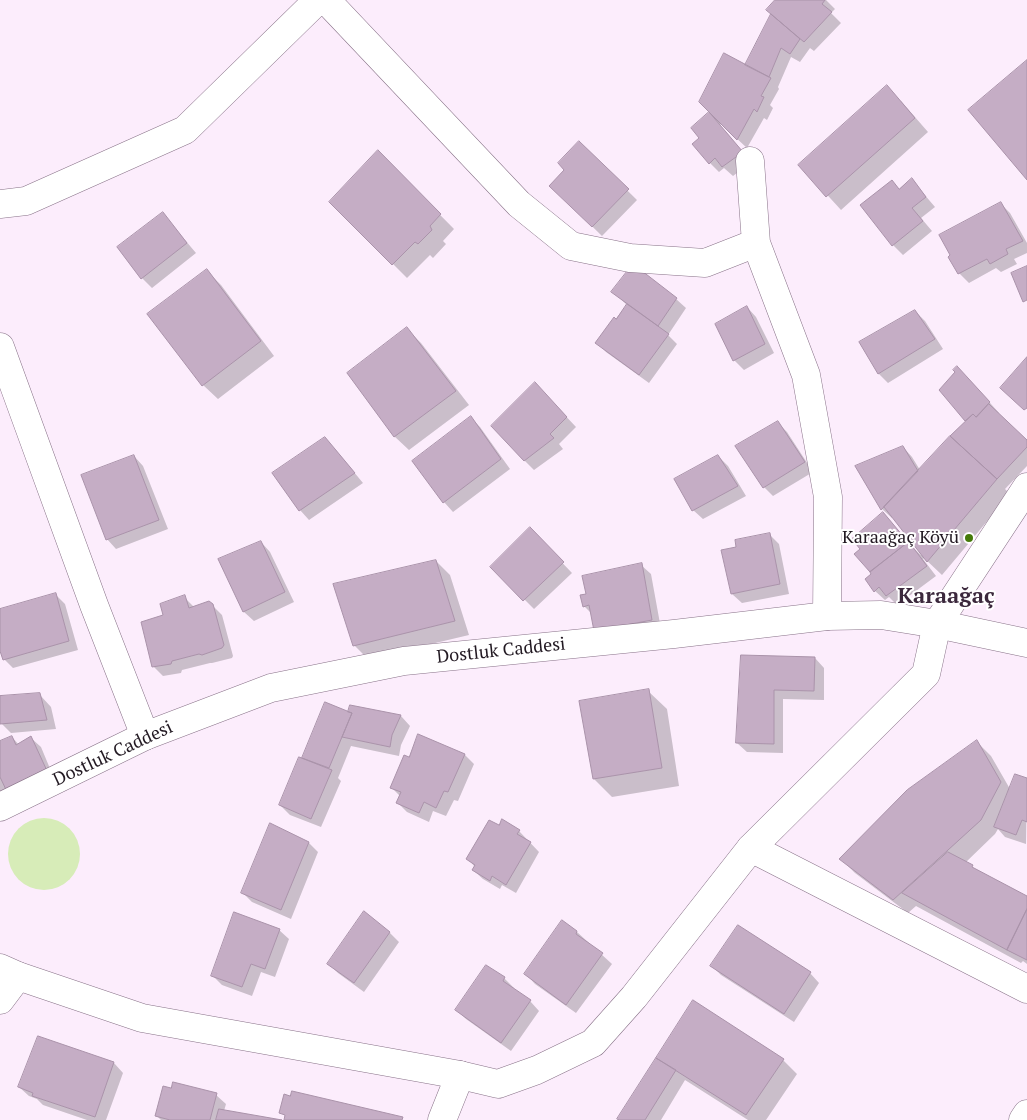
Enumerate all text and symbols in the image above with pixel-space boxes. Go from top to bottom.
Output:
place label: Karaağaç Köyü [842,527,959,549]
marker: Karaağaç Köyü [963,532,975,544]
district label: Karaağaç [897,584,995,610]
street label: Dostluk Caddesi [435,633,567,669]
street label: Dostluk Caddesi [50,717,176,791]

